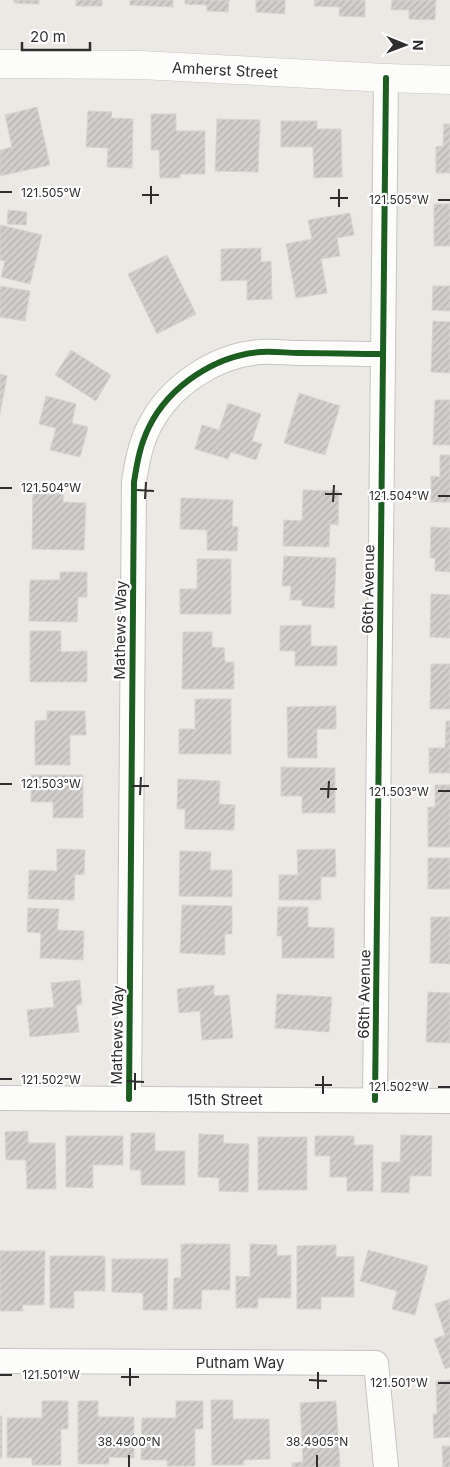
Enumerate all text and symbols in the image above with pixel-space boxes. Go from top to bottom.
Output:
scale bar [22,20,90,52]
north arrow [380,20,430,70]
text: 20 m [30,27,66,46]
text: N [410,40,427,51]
street label: Amherst Street [172,58,279,82]
text: 121.505°W [21,185,81,200]
text: 121.505°W [369,192,429,207]
text: 121.504°W [21,480,81,495]
text: 121.504°W [369,488,429,503]
street label: 66th Avenue [358,544,378,634]
street label: Mathews Way [110,580,130,680]
text: 121.503°W [21,776,81,791]
text: 121.503°W [369,784,429,799]
street label: 66th Avenue [354,949,374,1039]
street label: Mathews Way [107,985,127,1085]
text: 121.502°W [21,1072,81,1087]
text: 121.502°W [369,1079,429,1094]
street label: 15th Street [187,1090,263,1109]
street label: Putnam Way [196,1353,285,1372]
text: 121.501°W [22,1367,80,1382]
text: 121.501°W [370,1375,428,1390]
text: 38.4900°N [98,1434,160,1449]
text: 38.4905°N [286,1434,348,1449]

